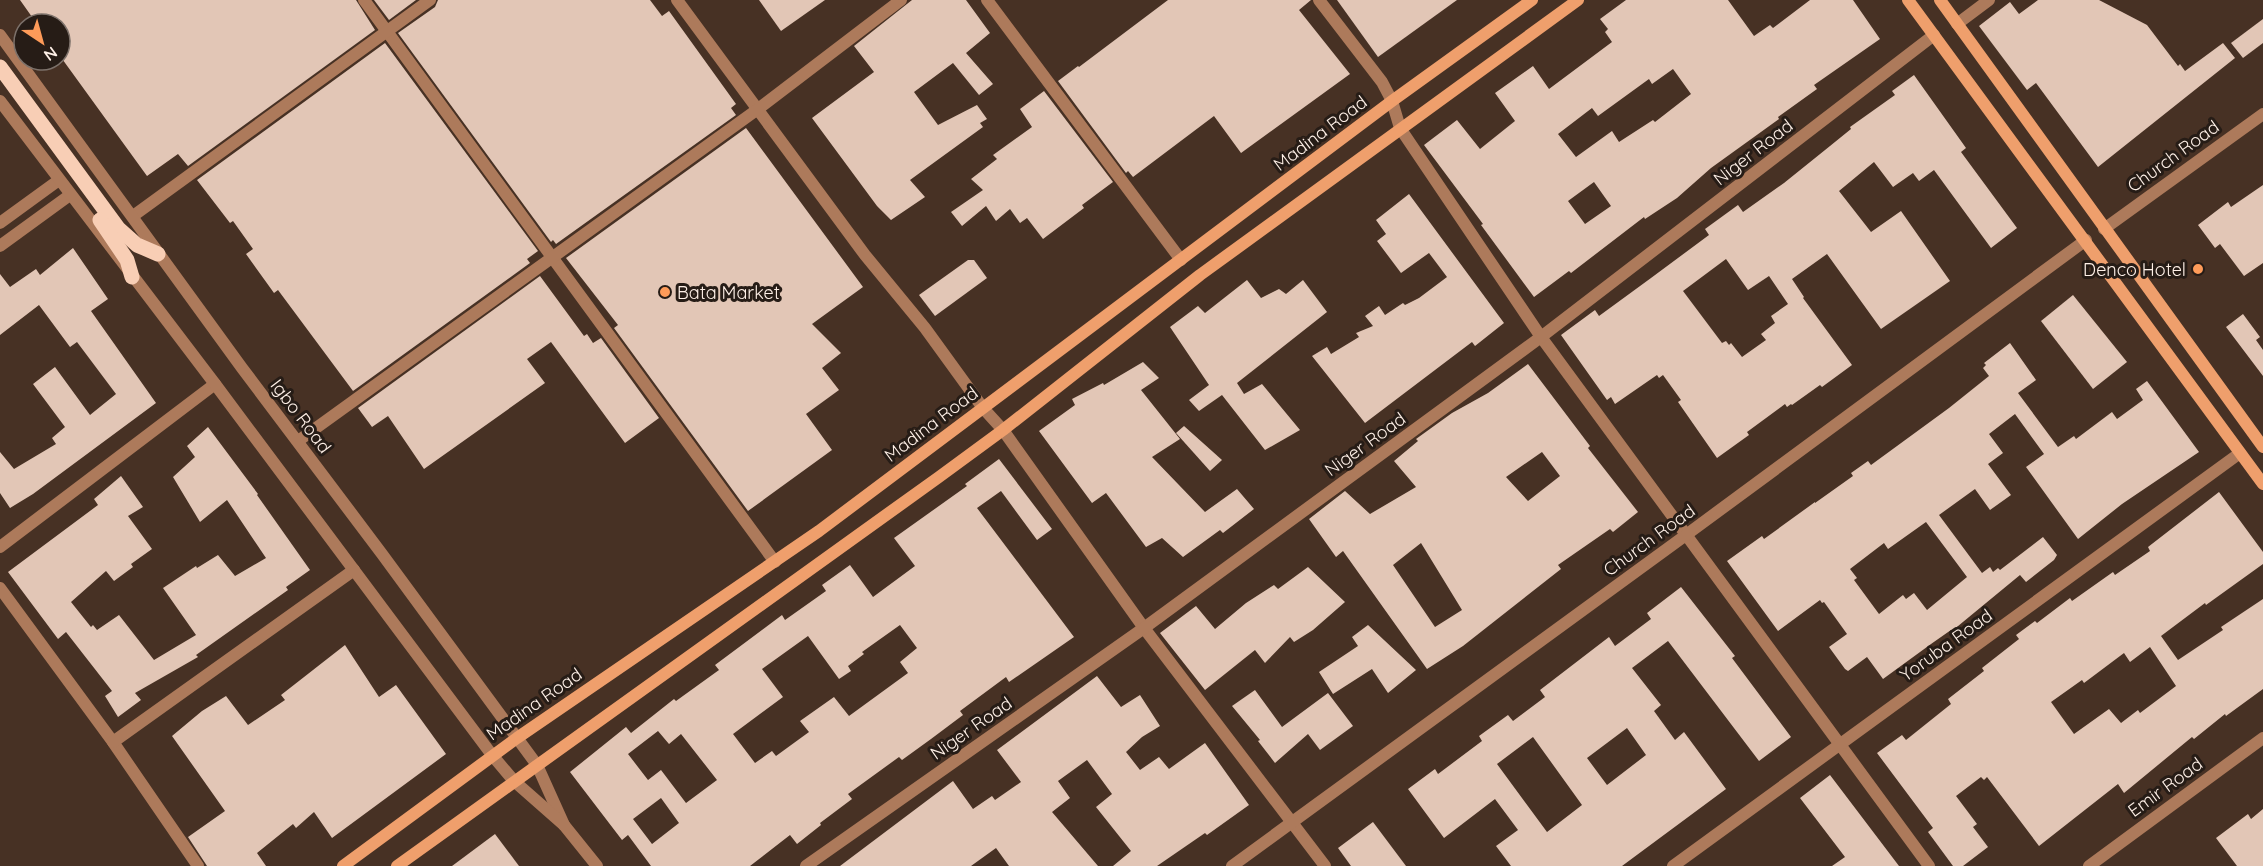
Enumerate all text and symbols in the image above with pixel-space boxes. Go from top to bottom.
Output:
north arrow [12,12,72,72]
text: N [40,43,61,66]
street label: Madina Road [1269,90,1371,176]
street label: Niger Road [1709,114,1797,190]
street label: Church Road [2123,115,2223,197]
place label: Denco Hotel [2083,258,2186,281]
marker: Denco Hotel [2191,262,2205,276]
place label: Bata Market [677,281,780,304]
marker: Bata Market [658,285,672,299]
street label: Igbo Road [266,374,336,458]
street label: Madina Road [880,381,982,467]
street label: Niger Road [1320,407,1410,481]
street label: Church Road [1599,499,1699,581]
street label: Yoruba Road [1895,604,1997,686]
street label: Madina Road [482,663,586,745]
street label: Niger Road [926,691,1016,765]
street label: Emir Road [2123,752,2207,822]

